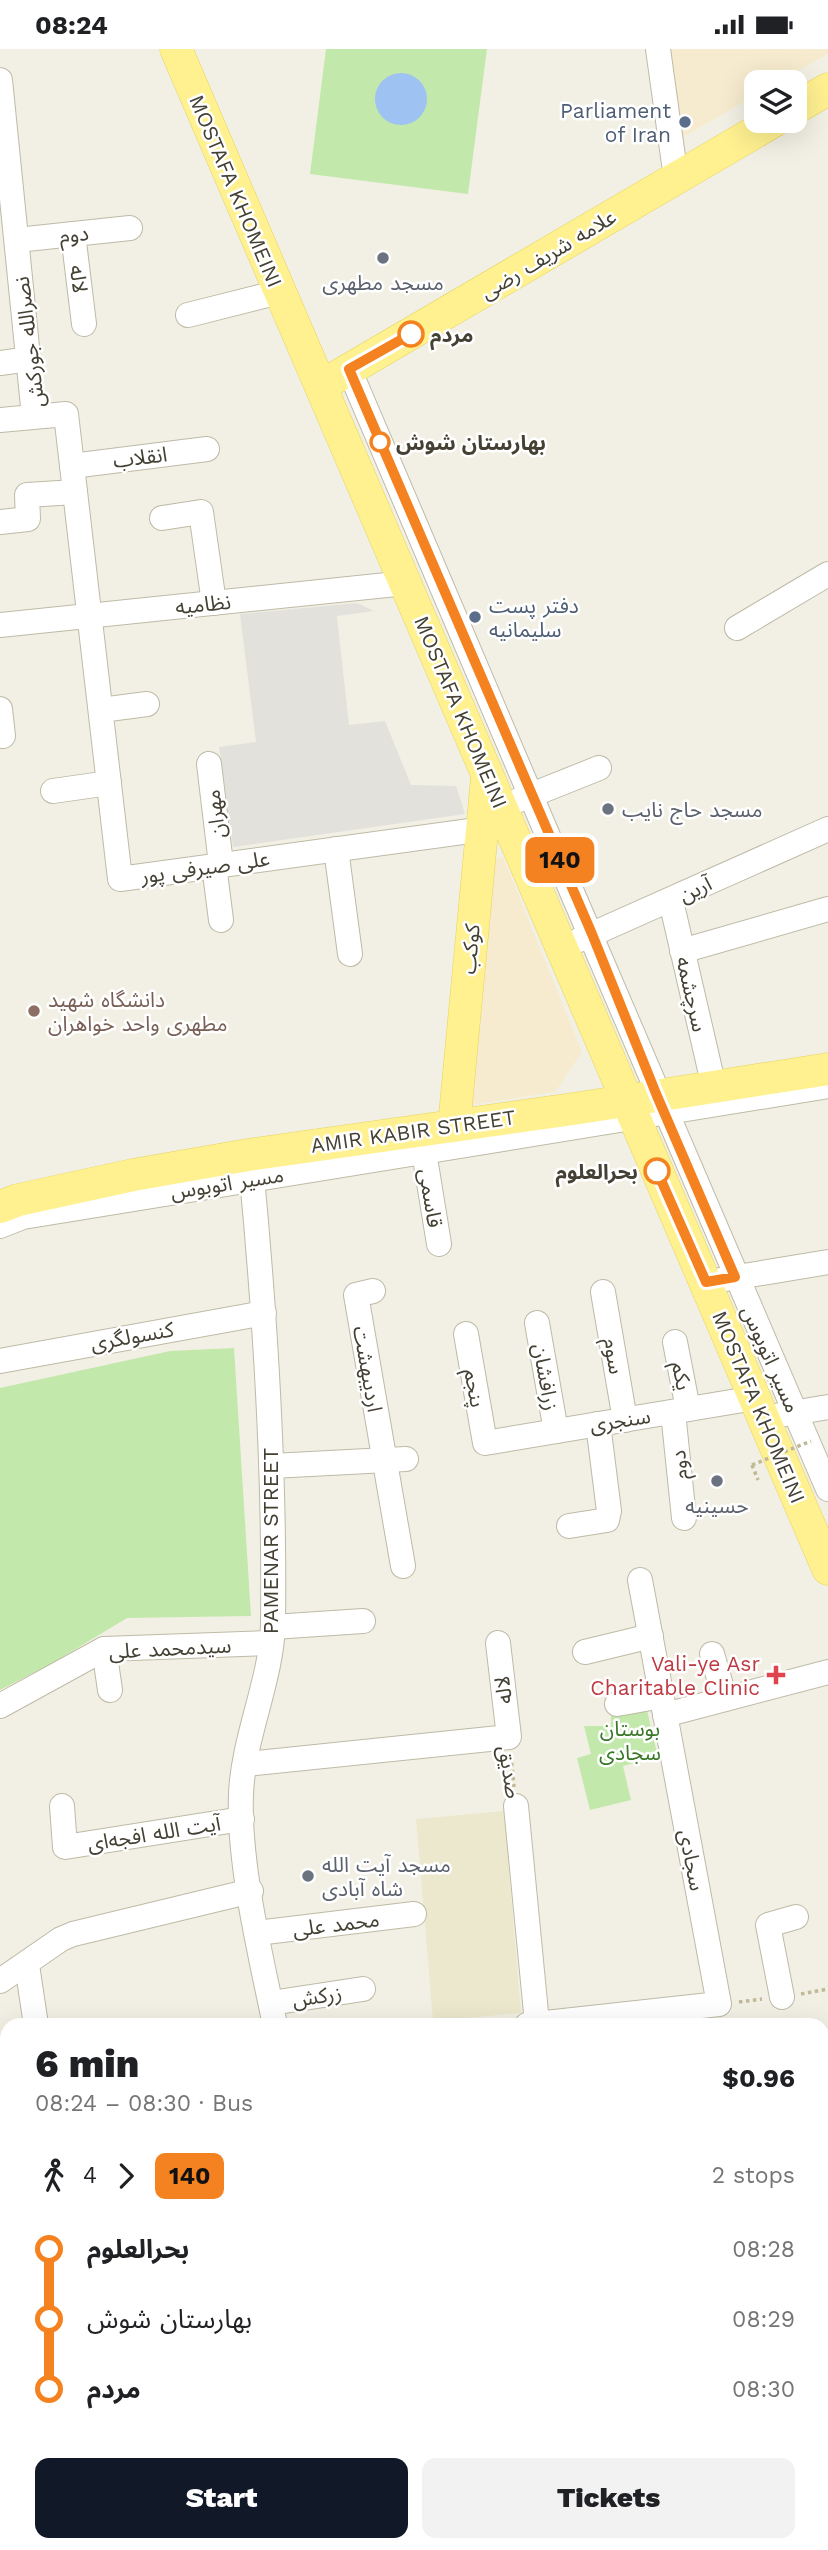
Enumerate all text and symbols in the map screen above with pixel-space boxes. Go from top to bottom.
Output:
text: 08:24 [35,10,108,40]
map controls [744,70,807,133]
button: layers [744,70,807,133]
street label: MOSTAFA KHOMEINI [184,91,288,291]
place label: Parliament of Iran [560,98,671,147]
marker: Parliament of Iran [677,114,693,130]
street label: علامه شریف رضی [476,204,620,304]
street label: دوم [58,220,90,252]
marker: مسجد مطهری [375,250,391,266]
street label: لاله [65,264,93,294]
place label: مسجد مطهری [322,270,444,295]
street label: نصرالله جورکش [9,275,49,409]
marker: مردم [398,321,424,347]
place label: مردم [430,322,473,351]
place label: بهارستان شوش [396,430,546,455]
marker: بهارستان شوش [370,432,390,452]
street label: انقلاب [111,441,169,473]
street label: نظامیه [174,589,232,619]
place label: دفتر پست سلیمانیه [489,593,579,642]
marker: دفتر پست سلیمانیه [467,609,483,625]
street label: MOSTAFA KHOMEINI [409,612,513,812]
street label: مهران [200,788,230,840]
place label: مسجد حاج نایب [622,797,763,825]
marker: مسجد حاج نایب [600,801,616,817]
line badge: 140 [520,837,600,883]
street label: علی صیرفی پور [138,846,271,890]
text: 140 [539,846,581,874]
street label: آرین [674,870,716,908]
street label: کوکب [455,923,485,975]
street label: سرچشمه [670,954,713,1034]
place label: دانشگاه شهید مطهری واحد خواهران [48,987,228,1036]
marker: دانشگاه شهید مطهری واحد خواهران [26,1003,42,1019]
street label: AMIR KABIR STREET [309,1104,517,1158]
marker: بحرالعلوم [644,1158,670,1184]
place label: بحرالعلوم [555,1159,638,1188]
street label: مسیر اتوبوس [169,1162,285,1204]
street label: قاسمی [414,1167,448,1229]
street label: مسیر اتوبوس [736,1302,806,1416]
street label: MOSTAFA KHOMEINI [707,1307,811,1507]
street label: کنسولگری [88,1316,176,1356]
street label: اردیبهشت [348,1324,388,1414]
street label: سوم [595,1336,629,1377]
street label: زرافشان [528,1342,564,1412]
street label: یکم [664,1360,697,1393]
street label: پنجم [456,1367,491,1410]
street label: سنجری [588,1403,652,1437]
street label: PAMENAR STREET [258,1448,283,1634]
street label: دوم [665,1449,697,1481]
marker: حسینیه [709,1473,725,1489]
place label: حسینیه [685,1493,749,1518]
street label: سیدمحمد علی [108,1632,232,1664]
place label: Vali-ye Asr Charitable Clinic [590,1651,760,1700]
marker: Vali-ye Asr Charitable Clinic [766,1665,786,1685]
street label: لاله [489,1675,517,1705]
park label: بوستان سجادی [599,1716,661,1765]
street label: صدیق [492,1744,527,1801]
street label: آیت الله افجه‌ای [86,1810,223,1856]
street label: سجادی [674,1827,710,1893]
place label: مسجد آیت الله شاه آبادی [322,1852,451,1901]
marker: مسجد آیت الله شاه آبادی [300,1868,316,1884]
street label: محمد علی [291,1906,381,1942]
street label: زرکش [290,1980,344,2012]
text: 6 min [35,2042,139,2086]
text: $0.96 [722,2063,795,2093]
text: 08:24 – 08:30 · Bus [35,2090,253,2117]
icon: walk [35,2157,73,2195]
icon: forward [107,2157,145,2195]
text: 4 [83,2162,97,2189]
text: 140 [169,2162,210,2190]
text: 2 stops [712,2162,795,2189]
text: بحرالعلوم [87,2234,189,2264]
text: 08:28 [732,2236,795,2263]
text: بهارستان شوش [87,2304,252,2334]
text: 08:29 [732,2306,795,2333]
text: مردم [87,2374,141,2404]
text: 08:30 [732,2376,795,2403]
button: Start [35,2458,408,2538]
button: Tickets [422,2458,795,2538]

